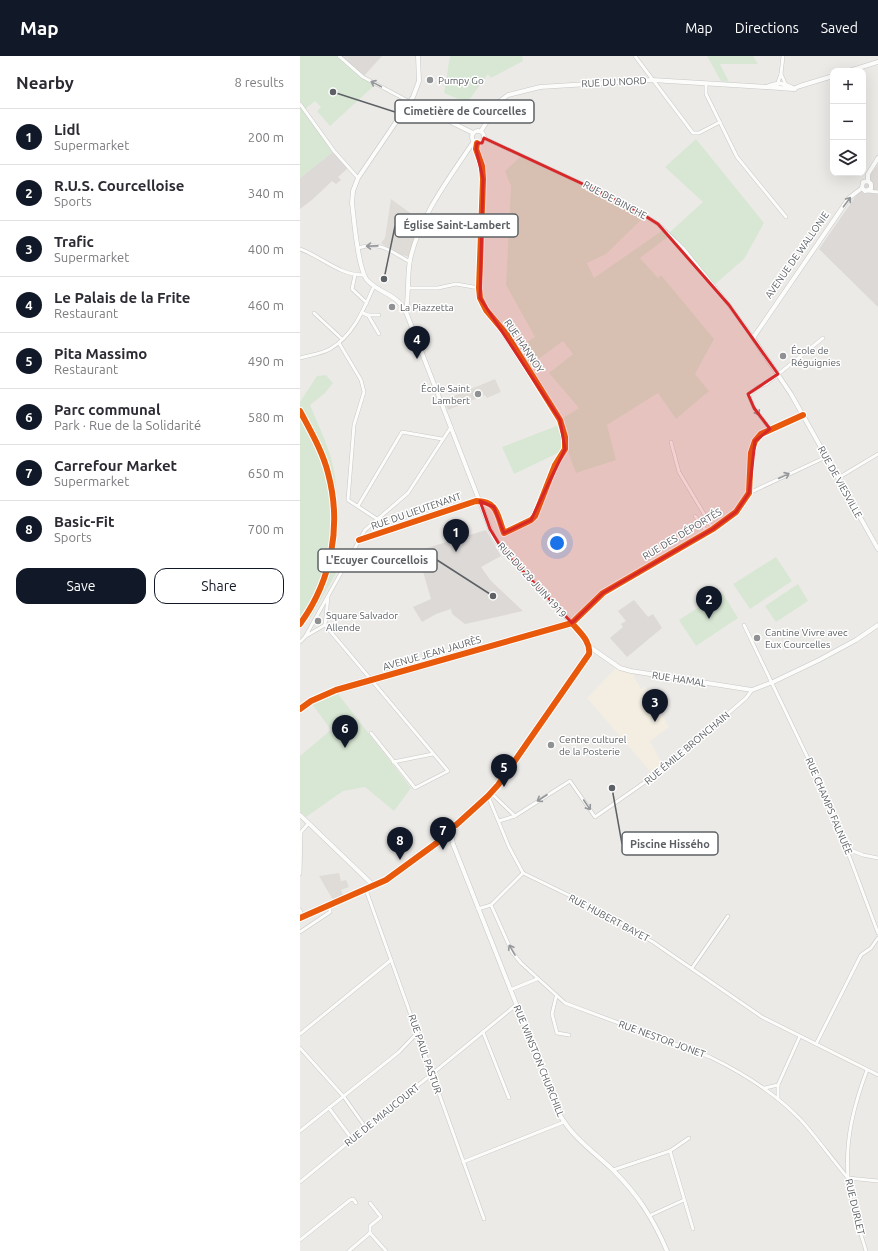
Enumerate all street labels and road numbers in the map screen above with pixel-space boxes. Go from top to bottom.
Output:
street label: RUE DU NORD [581,75,647,89]
street label: RUE DE BINCHE [581,179,649,222]
street label: AVENUE DE WALLONIE [763,209,831,300]
street label: RUE HANNOY [502,317,546,375]
street label: RUE DE VIESVILLE [816,444,864,520]
street label: RUE DU LIEUTENANT [369,490,463,532]
street label: RUE DES DÉPORTÉS [640,505,723,562]
street label: RUE DU 28 JUIN 1919 [495,540,569,620]
street label: AVENUE JEAN JAURÈS [381,633,482,672]
street label: RUE HAMAL [651,669,707,689]
street label: RUE ÉMILE BRONCHAIN [642,708,732,787]
street label: RUE CHAMPS FALNUÉE [804,755,856,857]
street label: RUE HUBERT BAYET [567,892,652,944]
street label: RUE WINSTON CHURCHILL [511,1003,567,1119]
street label: RUE PAUL PASTUR [406,1013,444,1095]
street label: RUE NESTOR JONET [617,1018,707,1060]
street label: RUE DE MIAUCOURT [342,1081,422,1149]
street label: RUE DURLET [843,1178,867,1237]

